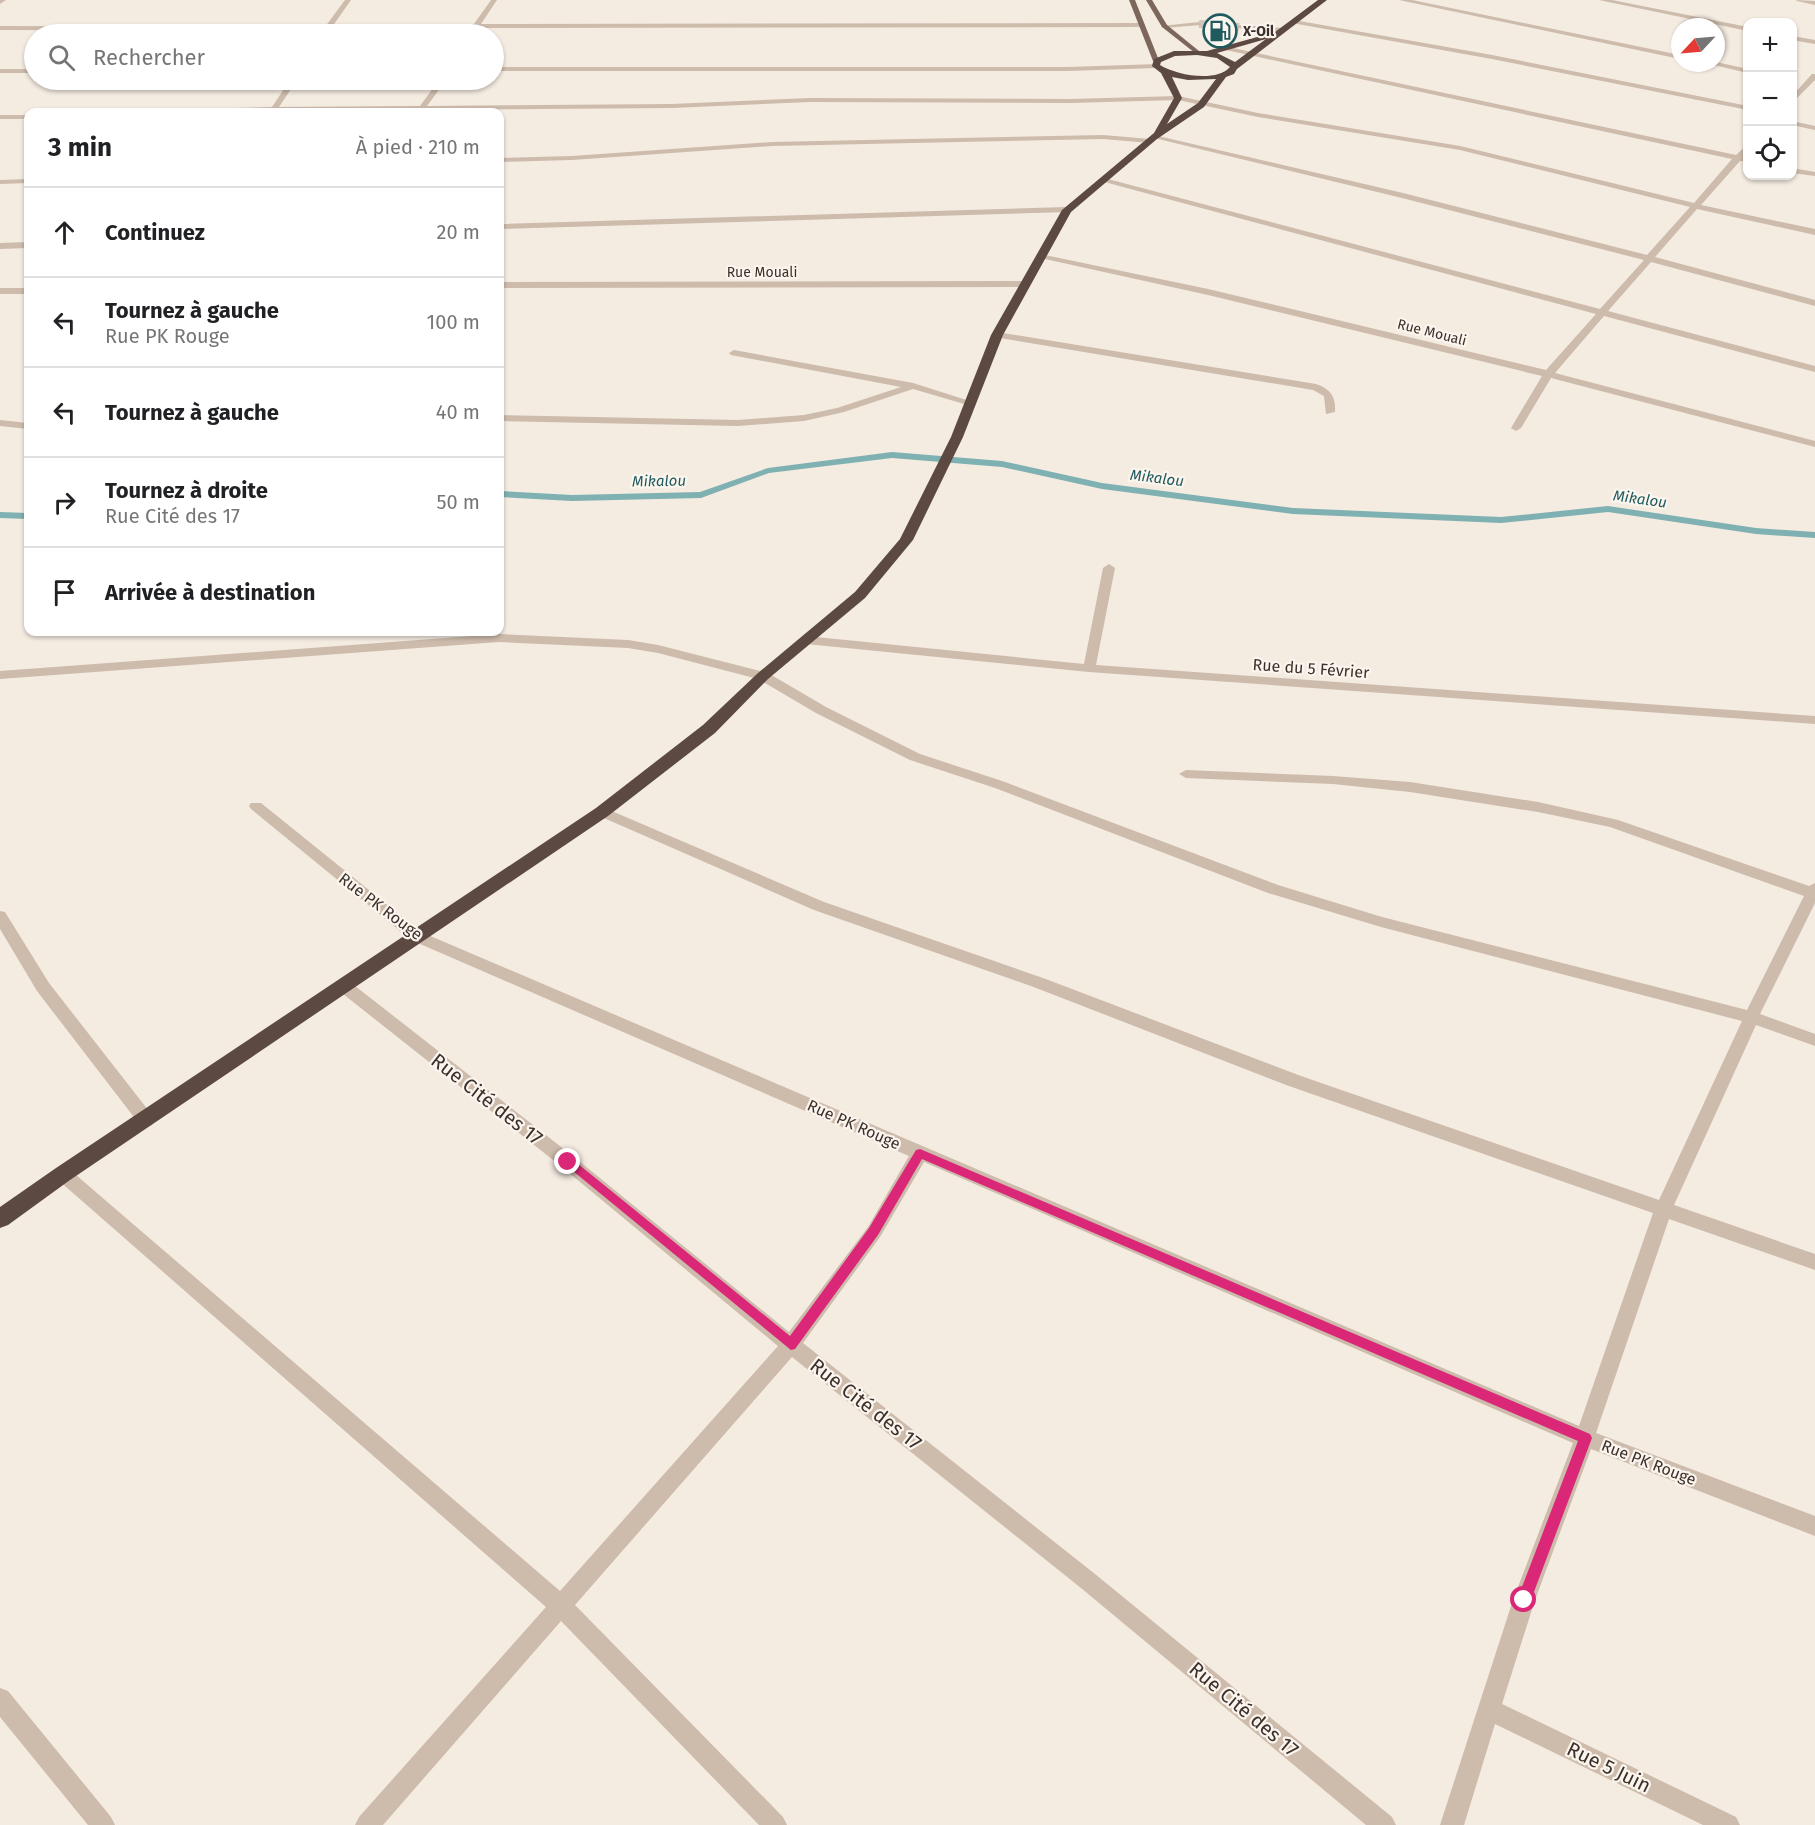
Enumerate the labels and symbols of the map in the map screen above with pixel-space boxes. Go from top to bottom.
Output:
fuel station icon: X-Oil [1202,13,1238,49]
north arrow [1671,18,1725,72]
place label: X-Oil [1242,23,1275,40]
street label: Rue Mouali [727,264,797,281]
street label: Rue Mouali [1396,316,1468,349]
water label: Mikalou [1129,466,1185,490]
water label: Mikalou [632,472,686,490]
water label: Mikalou [1612,486,1668,512]
street label: Rue du 5 Février [1252,655,1371,682]
street label: Rue PK Rouge [335,869,426,944]
street label: Rue Cité des 17 [426,1048,548,1150]
street label: Rue PK Rouge [804,1095,903,1153]
route end [554,1148,580,1174]
street label: Rue Cité des 17 [805,1353,927,1455]
street label: Rue PK Rouge [1599,1436,1699,1489]
route start [1510,1586,1536,1612]
street label: Rue Cité des 17 [1185,1656,1303,1762]
street label: Rue 5 Juin [1563,1736,1655,1798]

